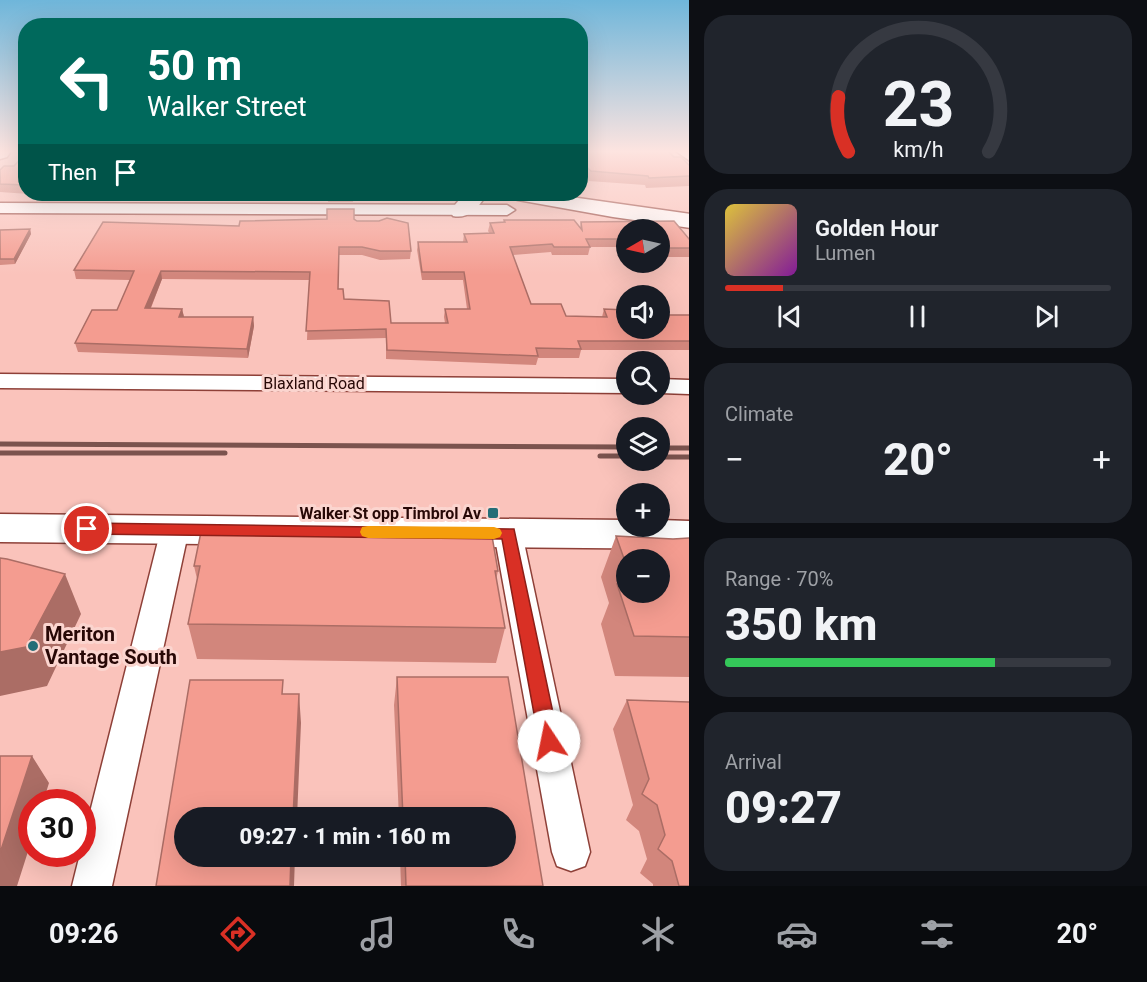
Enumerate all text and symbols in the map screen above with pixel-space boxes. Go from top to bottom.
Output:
text: 50 m [147,41,242,90]
icon: left [48,42,126,120]
text: 23 [882,68,954,141]
text: Walker Street [147,91,307,123]
text: km/h [893,137,943,162]
icon: arrive [109,156,142,189]
text: Then [48,160,97,185]
text: Golden Hour [815,216,939,241]
north arrow [616,219,670,273]
map controls [616,219,670,603]
text: Lumen [815,241,876,265]
button: sound [616,285,670,339]
icon: previous [773,300,806,333]
icon: pause [901,300,934,333]
icon: next [1030,300,1063,333]
button: search [616,351,670,405]
street label: Blaxland Road [263,374,365,393]
text: Climate [725,402,793,426]
button: layers [616,417,670,471]
text: 20° [883,433,953,486]
text: − [725,440,744,479]
text: + [1092,440,1111,479]
button: + [616,483,670,537]
pin [61,503,112,554]
place label: Walker St opp Timbrol Av [299,504,481,523]
marker: Walker St opp Timbrol Av [486,506,500,520]
icon: arrive [70,512,103,545]
button: − [616,549,670,603]
text: Range · 70% [725,567,833,591]
text: 350 km [725,598,877,651]
place label: Meriton Vantage South [45,622,177,669]
marker: Meriton Vantage South [26,639,40,653]
position arrow [517,709,581,773]
text: Arrival [725,750,782,774]
text: 09:27 [725,781,842,834]
speed limit sign: 30 [18,789,96,867]
text: 09:27 · 1 min · 160 m [240,824,450,849]
icon: directions [217,913,259,955]
icon: music [357,913,399,955]
icon: phone [497,913,539,955]
icon: climate [637,913,679,955]
icon: car [776,913,818,955]
icon: filters [916,913,958,955]
text: 09:26 [49,918,119,950]
text: 20° [1056,918,1098,950]

